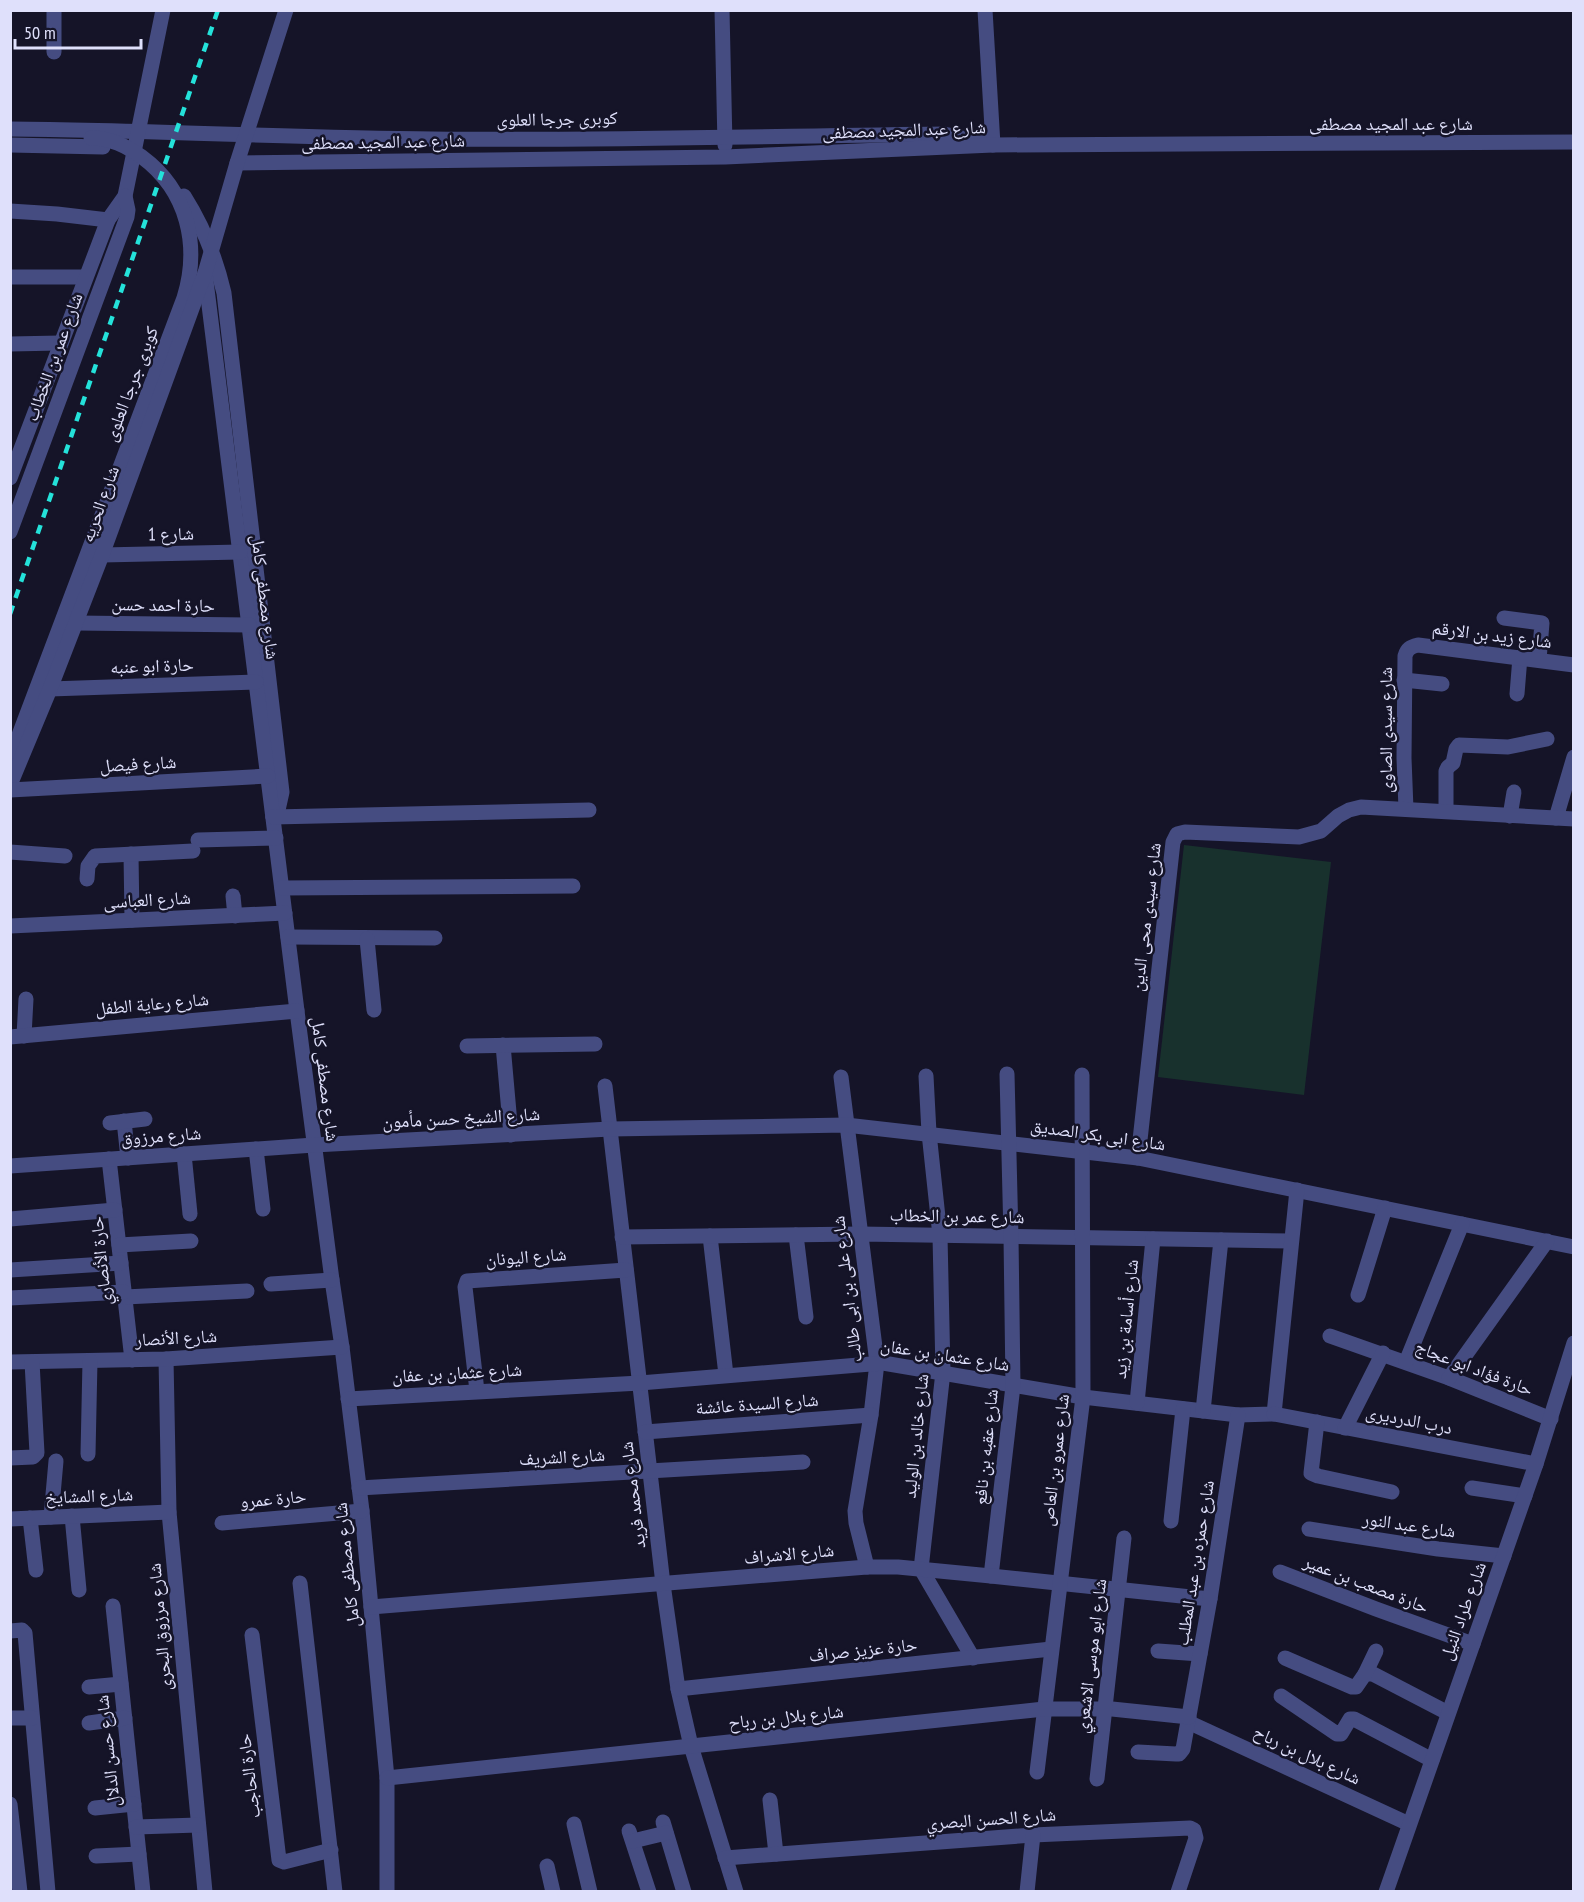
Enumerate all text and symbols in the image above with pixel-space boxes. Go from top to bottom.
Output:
scale bar [15,12,141,50]
text: 50 m [24,21,56,44]
street label: كوبرى جرجا العلوى [496,106,618,131]
street label: شارع عبد المجيد مصطفى [1309,112,1473,135]
street label: شارع عبد المجيد مصطفى [822,115,986,144]
street label: شارع عبد المجيد مصطفى [301,129,465,154]
street label: شارع عمر بن الخطاب [20,290,87,424]
street label: كوبرى جرجا العلوى [98,323,163,444]
street label: شارع الحريه [75,462,124,545]
street label: شارع 1 [148,522,194,545]
street label: شارع مصطفى كامل [246,533,285,661]
street label: حارة احمد حسن [111,592,215,617]
street label: شارع زيد بن الارقم [1431,616,1553,654]
street label: حارة ابو عنبه [110,653,194,678]
street label: شارع سيدى الصاوى [1374,667,1397,793]
street label: شارع فيصل [99,750,177,777]
street label: شارع سيدى محى الدين [1125,841,1166,993]
street label: شارع العباسى [103,886,191,913]
street label: شارع رعاية الطفل [94,987,210,1020]
street label: شارع مصطفى كامل [306,1015,345,1143]
street label: شارع الشيخ حسن مأمون [381,1102,541,1134]
street label: شارع ابى بكر الصديق [1029,1114,1167,1155]
street label: شارع مرزوق [120,1121,202,1150]
street label: شارع عمر بن الخطاب [889,1203,1025,1228]
street label: حارة الأنصاري [84,1215,120,1307]
street label: شارع على بن ابى طالب [826,1215,867,1364]
street label: شارع اليونان [485,1242,567,1271]
street label: شارع أسامة بن زيد [1108,1258,1143,1380]
street label: شارع الأنصار [133,1324,218,1351]
street label: شارع عثمان بن عفان [879,1333,1011,1376]
street label: حارة فؤاد ابو عجاج [1412,1335,1536,1401]
street label: شارع عثمان بن عفان [391,1358,523,1387]
street label: شارع خالد بن الوليد [898,1373,933,1499]
street label: شارع السيدة عائشة [695,1388,819,1419]
street label: شارع عقبه بن نافع [968,1388,1004,1506]
street label: شارع عمرو بن العاص [1035,1392,1074,1527]
street label: درب الدرديرى [1364,1400,1454,1439]
street label: شارع محمد فريد [615,1440,650,1550]
street label: شارع الشريف [518,1443,606,1470]
street label: شارع حمزه بن عبد المطلب [1170,1478,1219,1647]
street label: شارع المشايخ [44,1482,134,1510]
street label: حارة عمرو [239,1484,307,1513]
street label: شارع مصطفى كامل [329,1501,365,1629]
street label: شارع عبد النور [1360,1506,1457,1542]
street label: شارع الاشراف [743,1538,835,1569]
street label: حارة مصعب بن عمير [1300,1549,1432,1618]
street label: شارع طراد النيل [1434,1558,1491,1663]
street label: شارع مرزوق البحرى [142,1562,177,1692]
street label: شارع ابو موسى الاشعري [1070,1577,1115,1735]
street label: حارة عزيز صراف [808,1632,918,1667]
street label: شارع حسن الدلال [90,1694,125,1808]
street label: شارع بلال بن رباح [727,1699,845,1735]
street label: شارع بلال بن رباح [1250,1720,1364,1790]
street label: حارة الحاجب [232,1733,265,1820]
street label: شارع الحسن البصري [925,1802,1057,1838]

